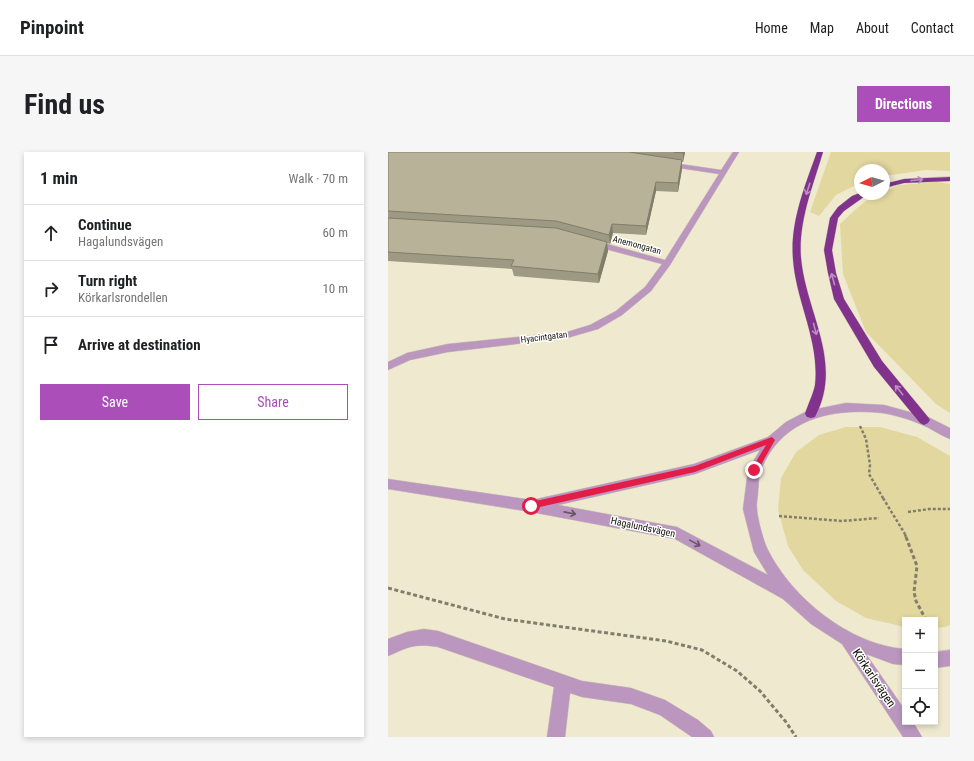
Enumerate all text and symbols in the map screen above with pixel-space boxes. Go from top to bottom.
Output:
text: Pinpoint [20,16,84,39]
text: Home [755,20,788,36]
text: Map [810,20,834,36]
text: About [856,20,889,36]
text: Contact [911,20,954,36]
button: Directions [857,86,950,122]
text: Find us [24,88,105,121]
north arrow [854,164,890,200]
text: 1 min [40,168,78,188]
text: Walk · 70 m [288,171,348,186]
one-way arrow [910,176,923,183]
one-way arrow [804,182,811,195]
text: Continue [78,216,132,234]
icon: ahead [40,222,62,244]
text: 60 m [322,225,348,240]
text: Hagalundsvägen [78,234,163,249]
street label: Anemongatan [612,234,662,256]
text: Turn right [78,272,137,290]
one-way arrow [829,273,837,286]
icon: right [40,278,62,300]
text: 10 m [322,281,348,296]
text: Körkarlsrondellen [78,290,168,305]
one-way arrow [811,323,819,336]
street label: Hyacintgatan [520,329,568,345]
icon: arrive [40,334,62,356]
text: Arrive at destination [78,336,201,354]
button: Save [40,384,190,420]
button: Share [198,384,348,420]
one-way arrow [895,385,904,396]
route end [745,461,763,479]
route start [522,497,540,515]
one-way arrow [563,509,576,517]
street label: Hagalundsvägen [610,515,676,539]
one-way arrow [689,540,701,547]
map controls [902,617,938,725]
button: + [902,617,938,653]
street label: Körkarlsvägen [849,646,899,710]
button: − [902,653,938,689]
button: locate [902,689,938,725]

